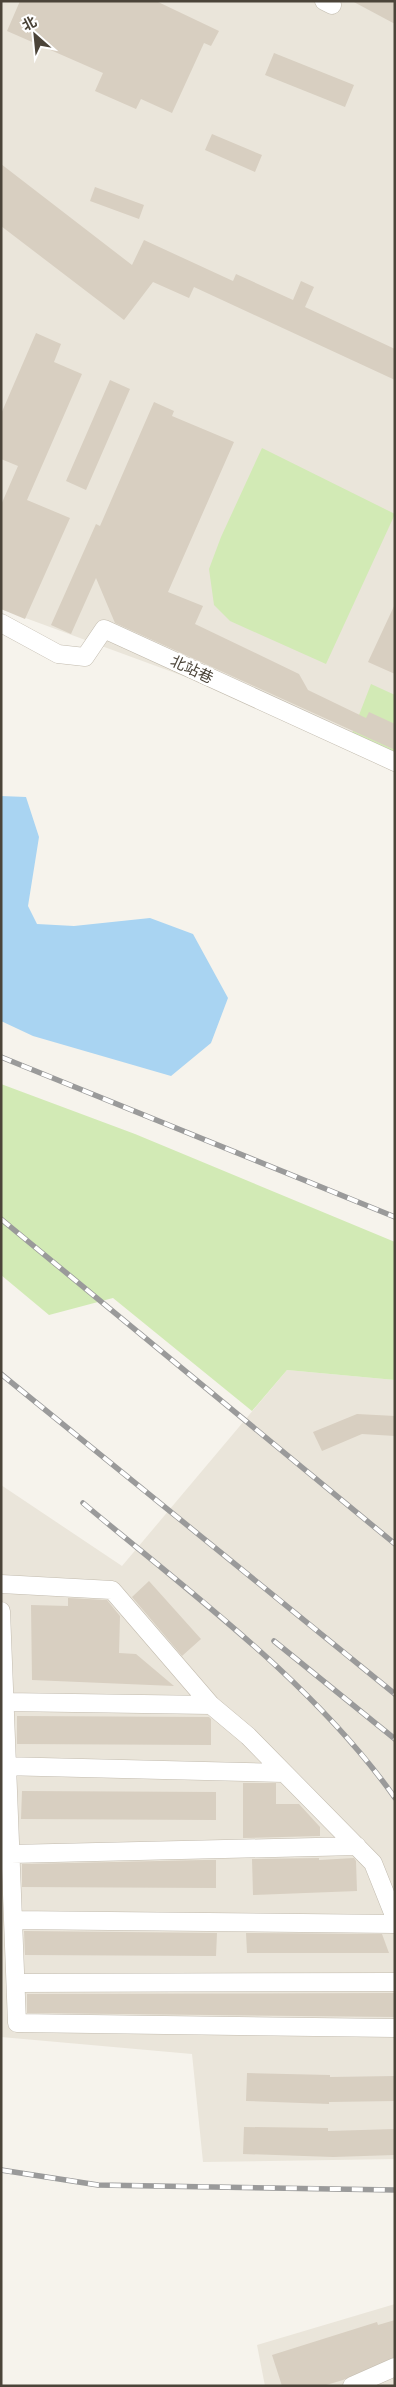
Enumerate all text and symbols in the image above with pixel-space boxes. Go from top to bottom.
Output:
north arrow [10,10,60,60]
text: 北 [19,12,39,35]
street label: 北站巷 [168,651,216,687]

